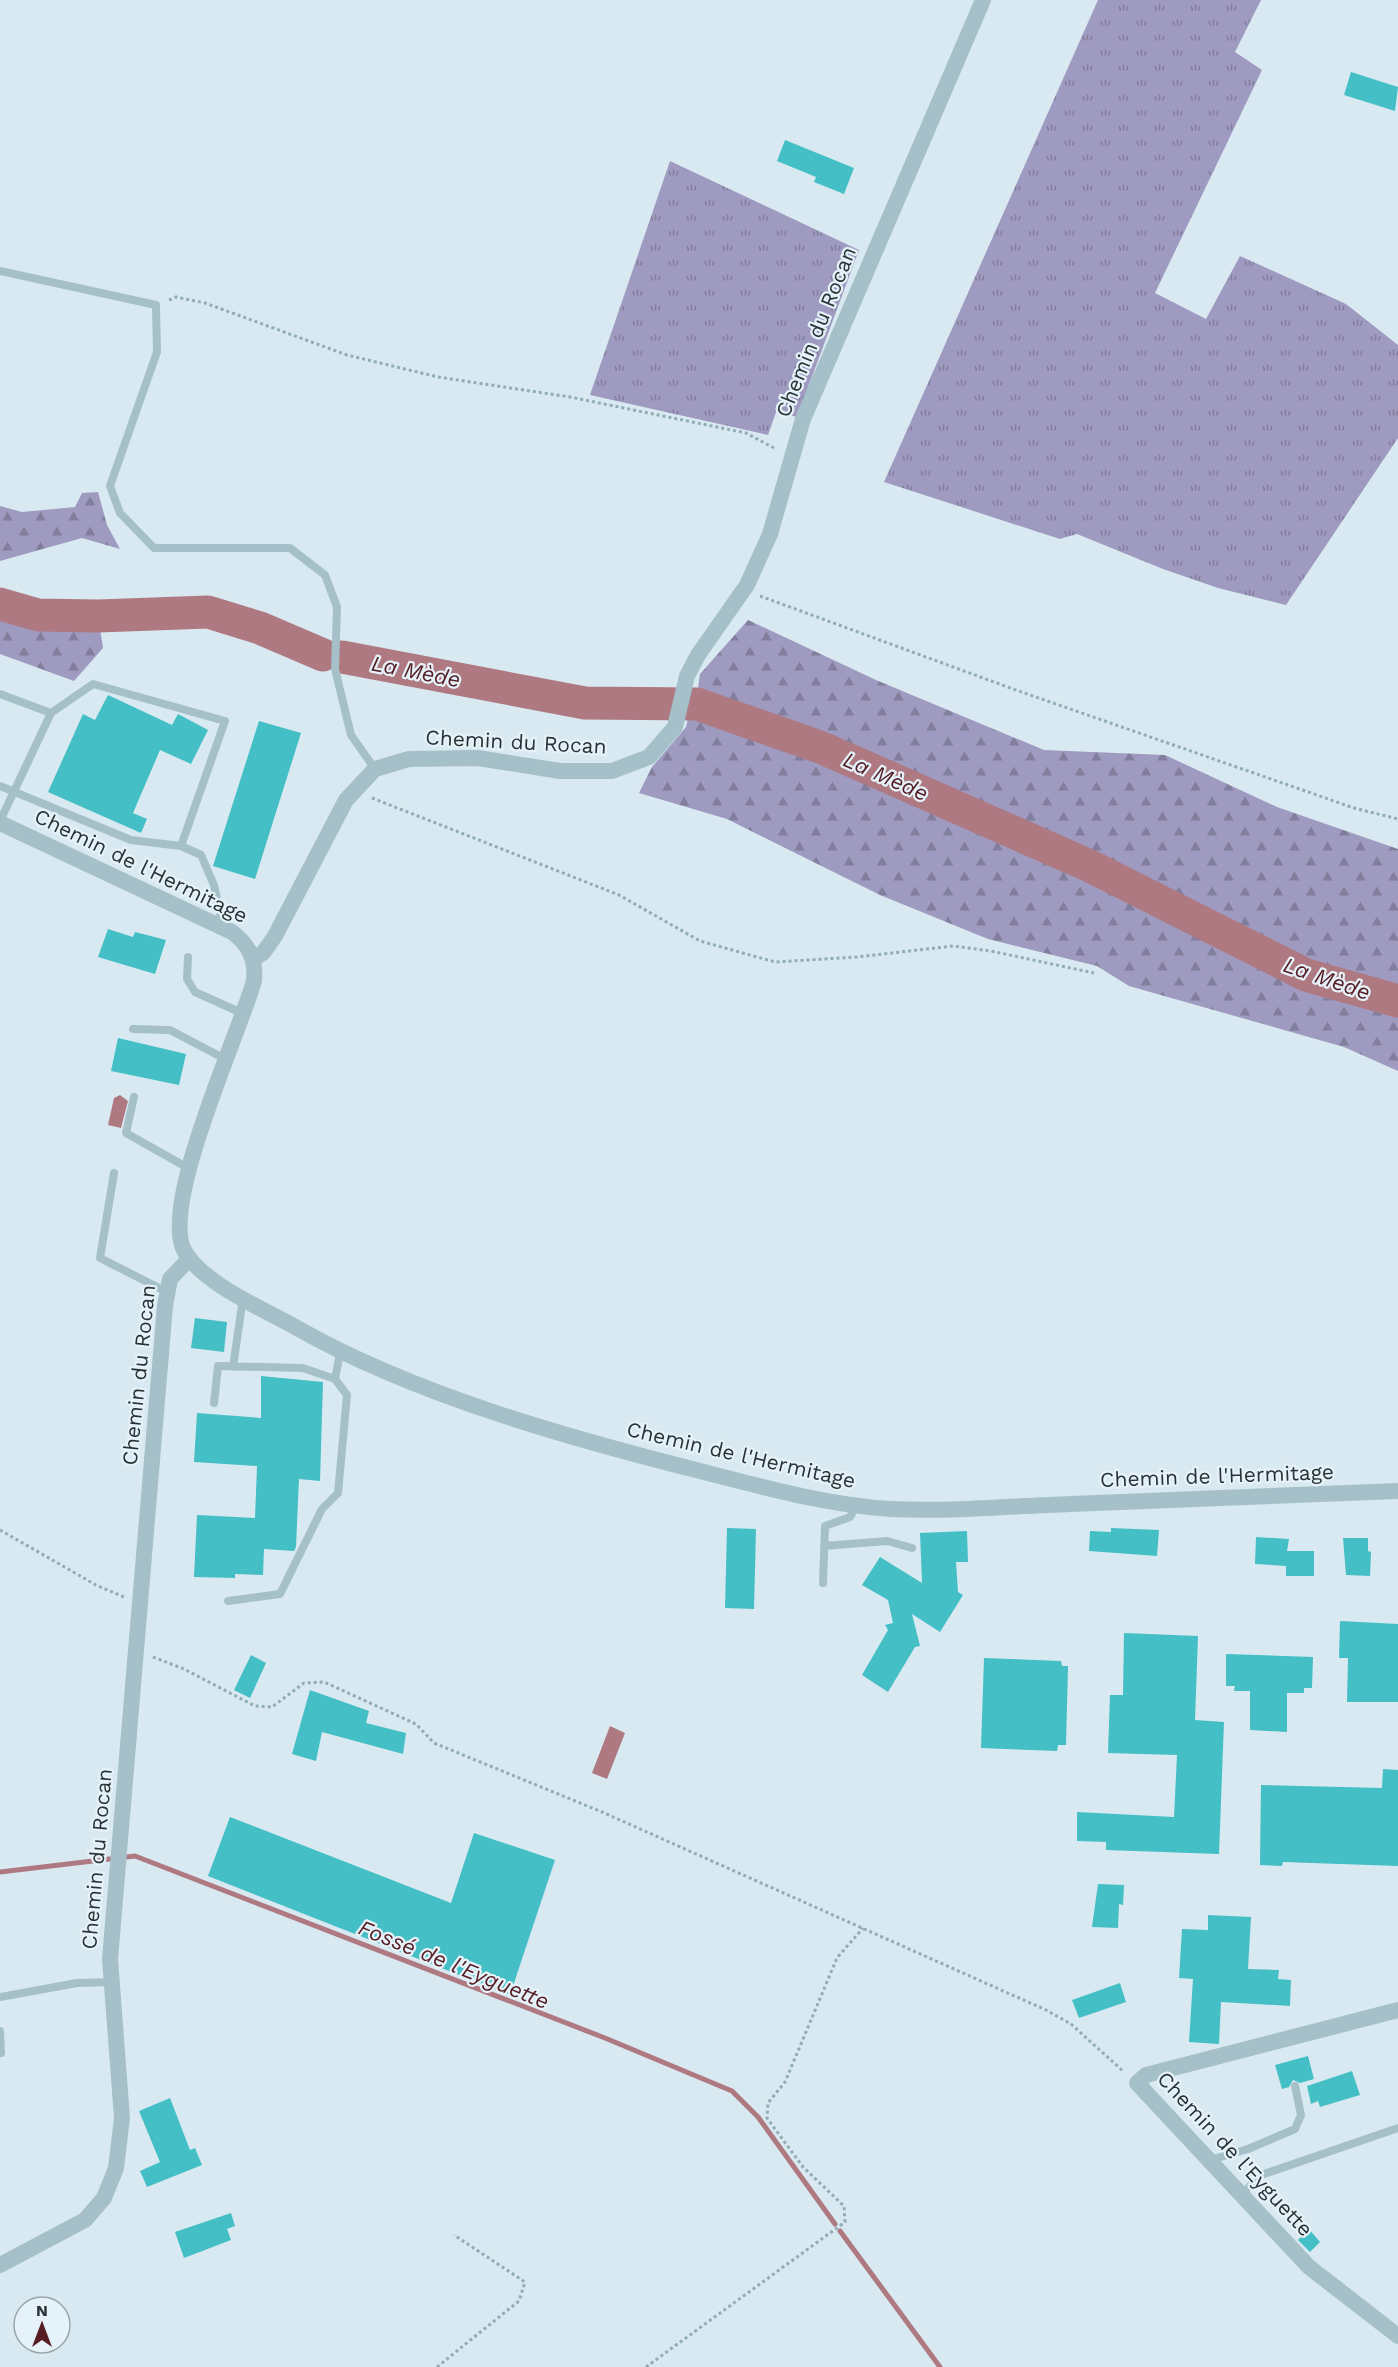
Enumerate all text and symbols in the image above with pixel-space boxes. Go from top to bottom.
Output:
street label: Chemin du Rocan [770,243,861,421]
water label: La Mède [369,651,463,692]
street label: Chemin du Rocan [425,724,607,759]
water label: La Mède [839,747,932,806]
street label: Chemin de l'Hermitage [31,803,252,928]
water label: La Mède [1280,952,1374,1005]
street label: Chemin du Rocan [117,1283,160,1466]
street label: Chemin de l'Hermitage [624,1416,858,1493]
street label: Chemin de l'Hermitage [1100,1459,1334,1492]
street label: Chemin du Rocan [76,1768,117,1950]
water label: Fossé de l'Eyguette [355,1915,553,2014]
street label: Chemin de l'Eyguette [1152,2066,1318,2241]
north arrow [12,2295,72,2355]
text: N [36,2301,48,2320]

